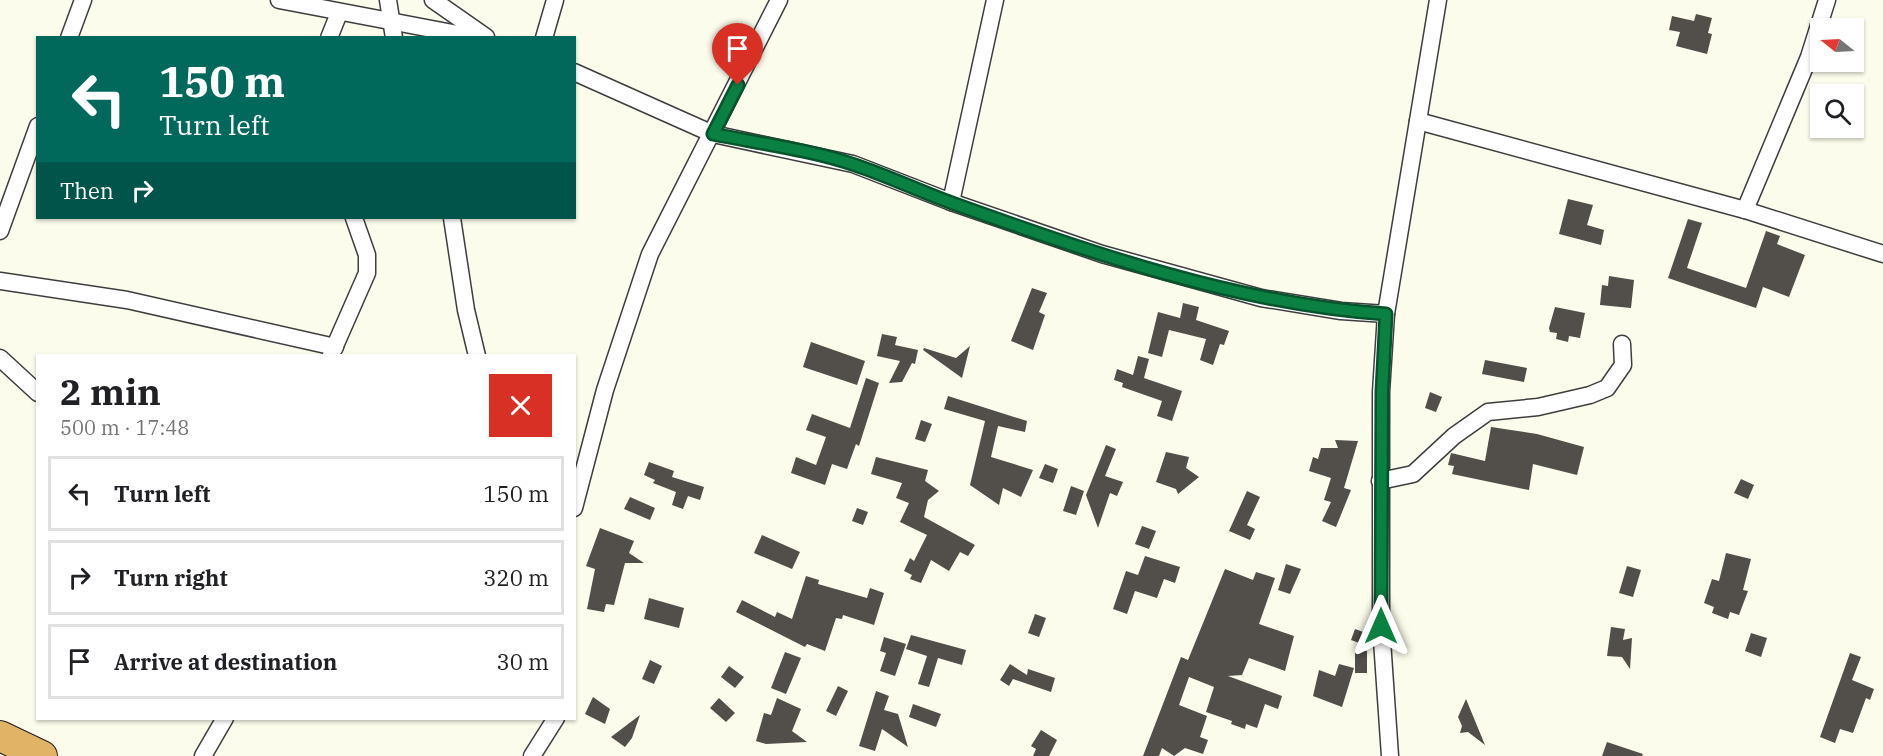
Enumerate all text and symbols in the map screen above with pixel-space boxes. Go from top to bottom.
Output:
north arrow [1810,18,1864,72]
map controls [1810,18,1864,138]
pin [712,23,763,85]
icon: arrive [721,32,754,65]
text: 150 m [159,54,285,109]
icon: left [60,60,138,138]
button: search [1810,84,1864,138]
text: Turn left [159,107,270,142]
icon: right [126,174,159,207]
text: Then [60,176,114,205]
text: 2 min [60,368,161,415]
button: close [489,374,552,437]
text: 500 m · 17:48 [60,414,189,441]
icon: left [63,477,96,510]
text: Turn left [114,479,210,508]
text: 150 m [483,479,549,508]
icon: right [63,561,96,594]
text: Turn right [114,563,228,592]
text: 320 m [483,563,549,592]
position arrow [1349,594,1413,658]
icon: arrive [63,645,96,678]
text: Arrive at destination [114,647,337,676]
text: 30 m [497,647,549,676]

